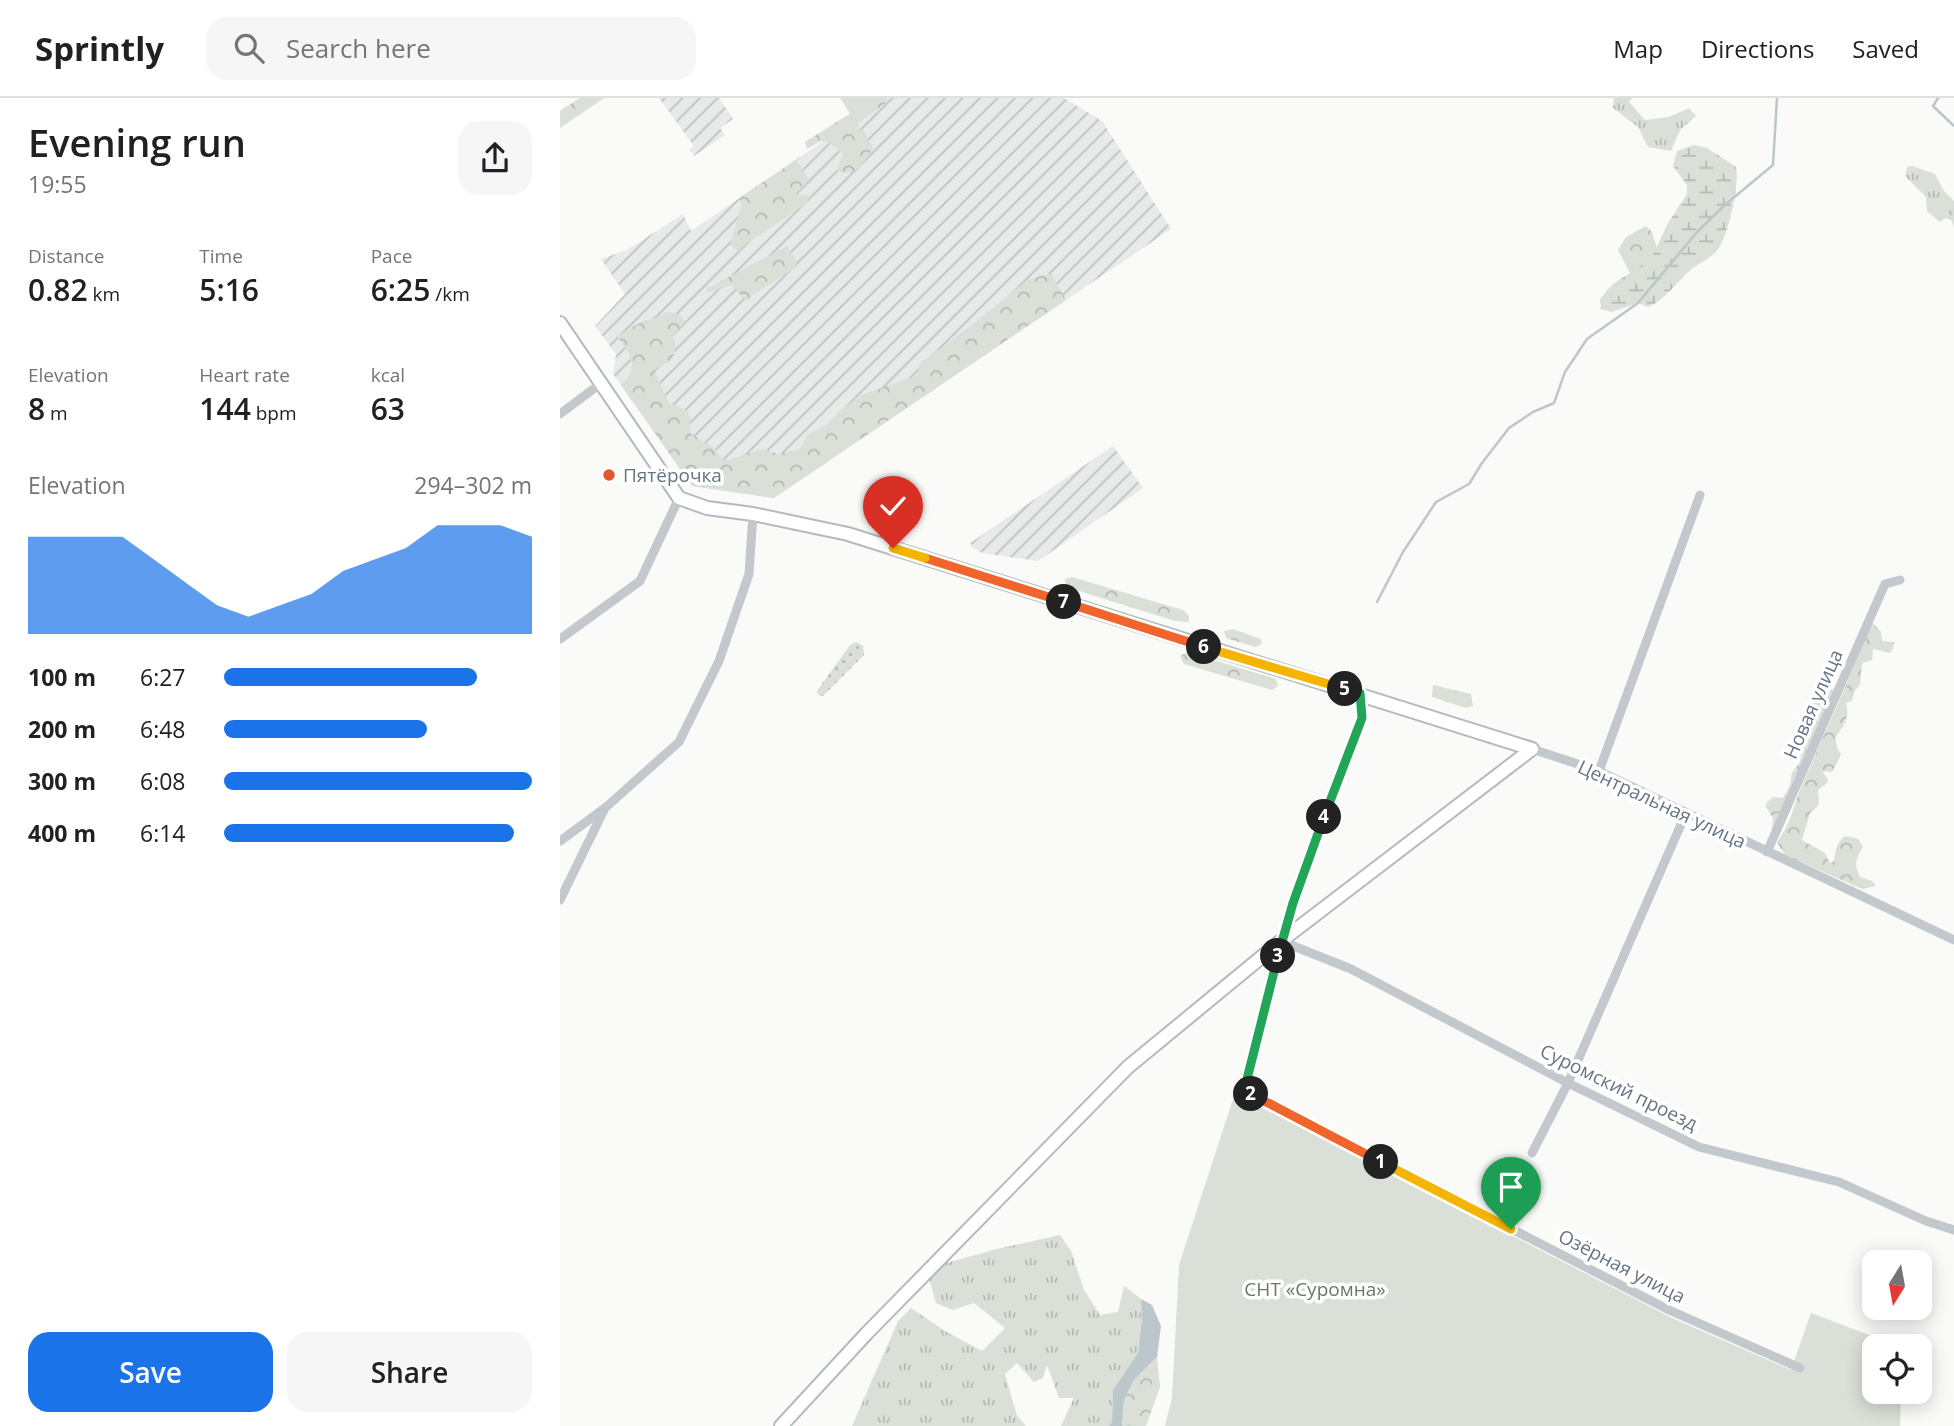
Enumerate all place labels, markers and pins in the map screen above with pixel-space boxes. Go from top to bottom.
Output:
place label: Пятёрочка [623,462,722,488]
marker: Пятёрочка [601,467,617,483]
pin [863,476,923,548]
pin: 7 [1046,584,1082,620]
pin: 6 [1186,630,1222,664]
pin: 5 [1328,672,1362,706]
pin: 4 [1306,800,1342,834]
pin: 3 [1260,938,1296,974]
pin: 2 [1234,1076,1268,1112]
pin: 1 [1364,1144,1398,1180]
pin [1481,1157,1541,1229]

